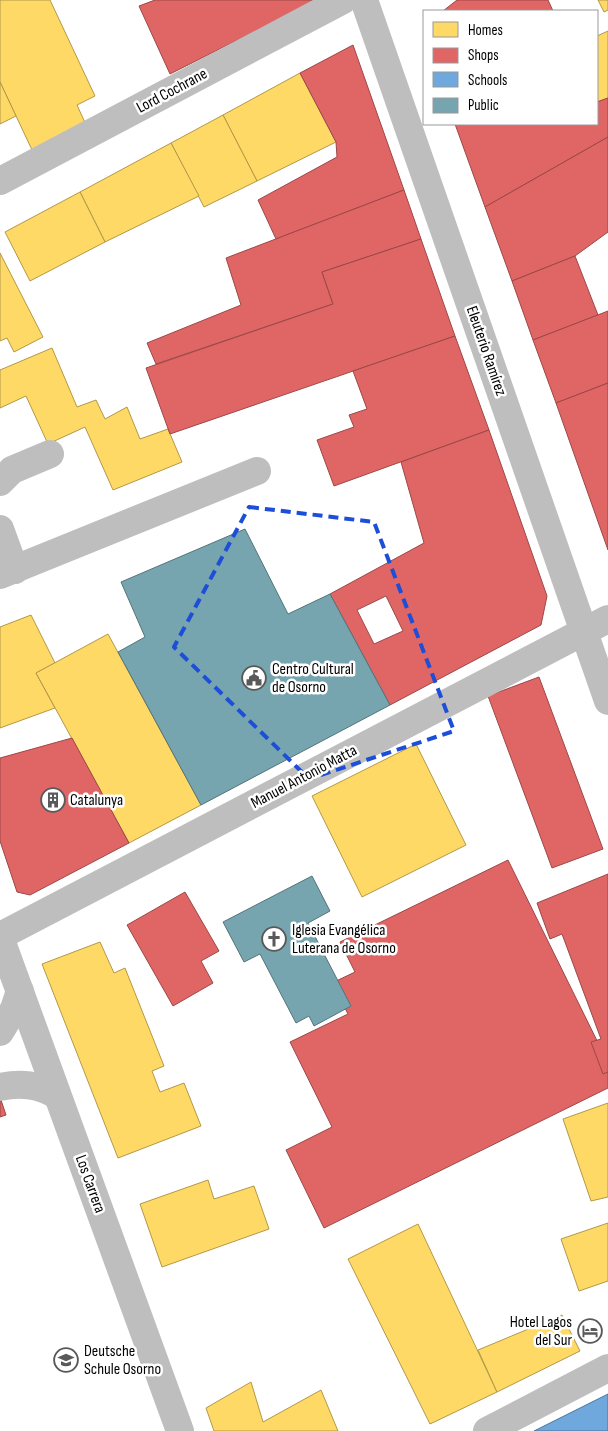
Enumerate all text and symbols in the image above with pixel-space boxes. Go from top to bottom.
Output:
legend [423,10,598,125]
text: Homes [468,21,503,40]
text: Shops [468,46,499,65]
street label: Lord Cochrane [133,64,211,118]
text: Schools [468,71,507,90]
text: Public [468,96,499,115]
street label: Eleuterio Ramírez [462,304,510,399]
place label: Centro Cultural de Osorno [272,660,354,697]
public building icon: Centro Cultural de Osorno [241,665,267,691]
street label: Manuel Antonio Matta [248,741,360,813]
building icon: Catalunya [40,787,66,813]
place label: Catalunya [70,791,123,810]
place label: Iglesia Evangélica Luterana de Osorno [292,921,396,958]
church icon: Iglesia Evangélica Luterana de Osorno [261,926,287,952]
street label: Los Carrera [71,1152,109,1216]
place label: Hotel Lagos del Sur [510,1313,572,1350]
hotel icon: Hotel Lagos del Sur [577,1318,603,1344]
place label: Deutsche Schule Osorno [84,1342,161,1379]
school or university icon: Deutsche Schule Osorno [53,1347,79,1373]

